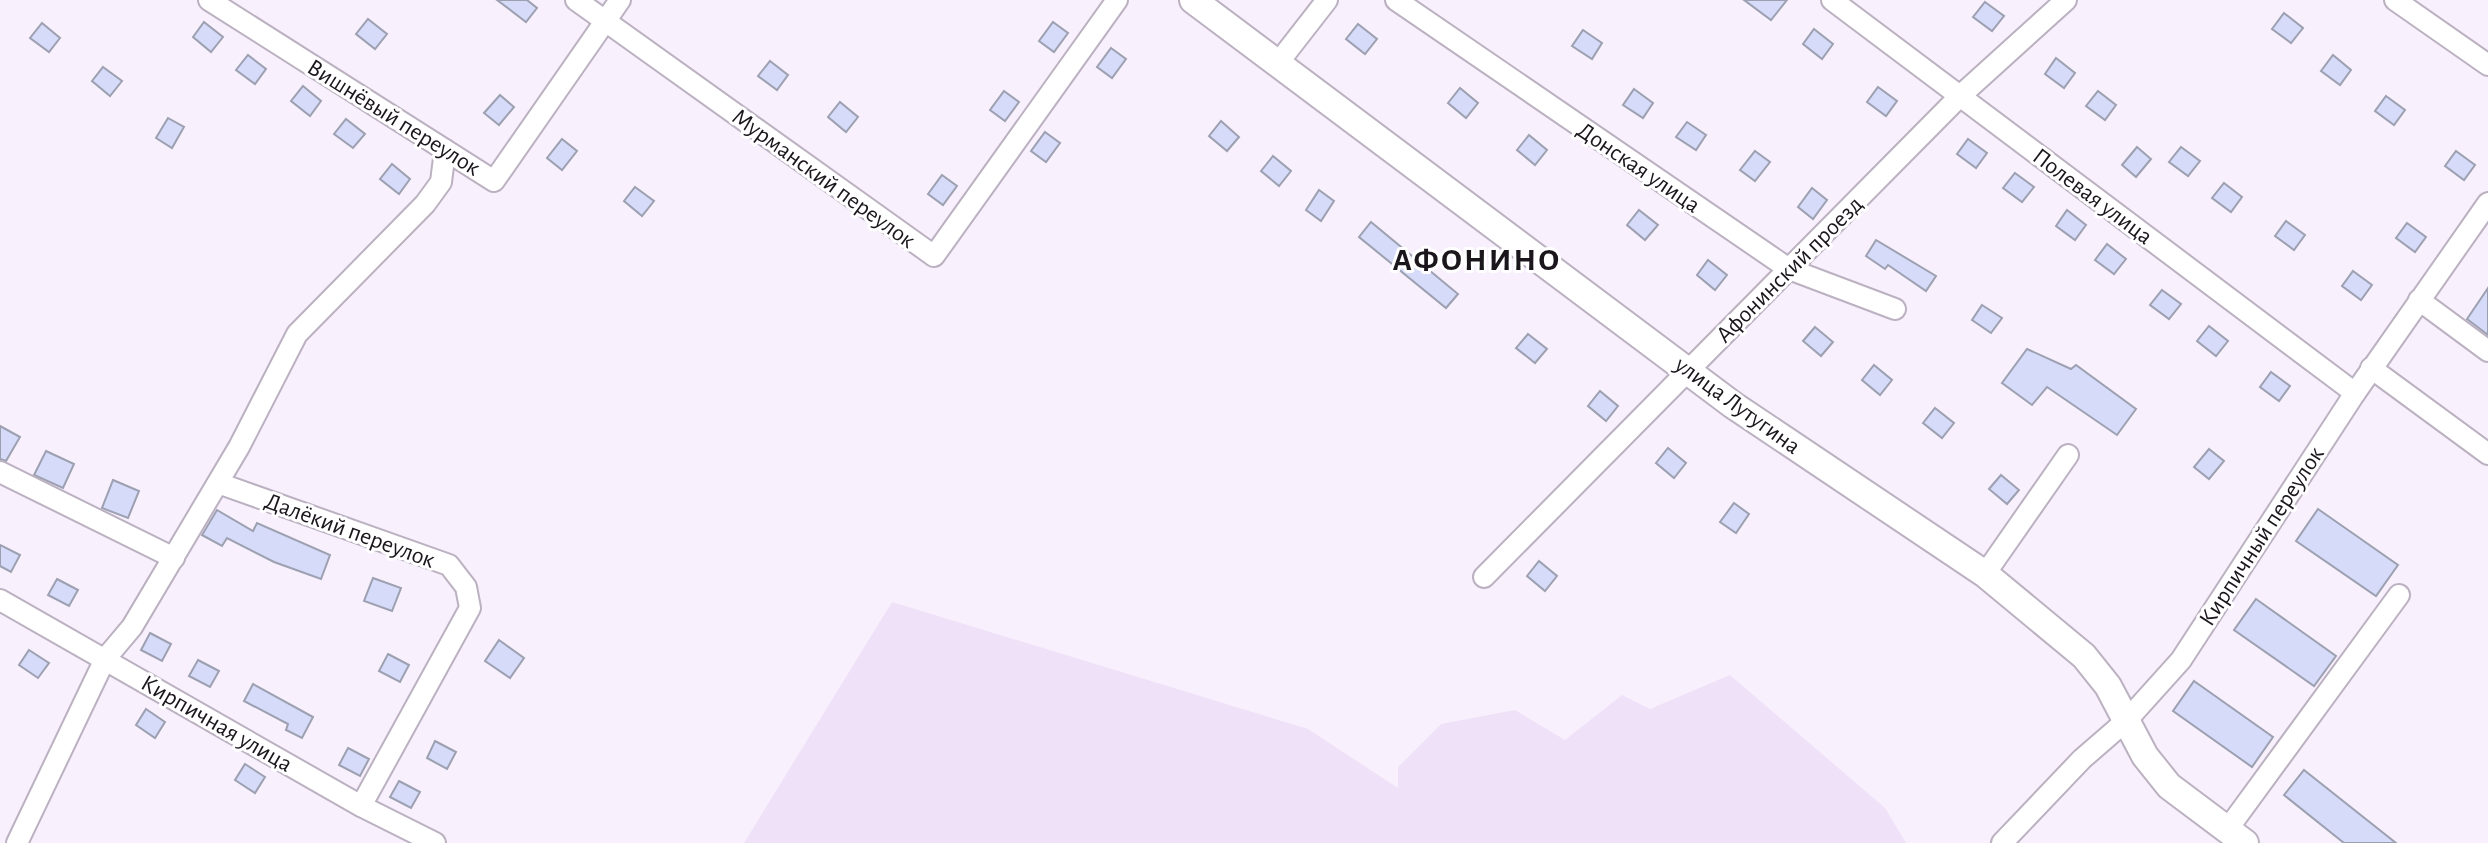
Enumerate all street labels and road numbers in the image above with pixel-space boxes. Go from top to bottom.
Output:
street label: Вишнёвый переулок [303,55,484,181]
street label: Мурманский переулок [728,105,919,253]
street label: Донская улица [1573,118,1704,218]
street label: Полевая улица [2028,144,2157,249]
street label: Афонинский проезд [1712,192,1868,348]
street label: улица Лутугина [1670,352,1804,459]
street label: Кирпичный переулок [2195,443,2329,630]
street label: Далёкий переулок [261,489,438,573]
street label: Кирпичная улица [137,671,296,777]

